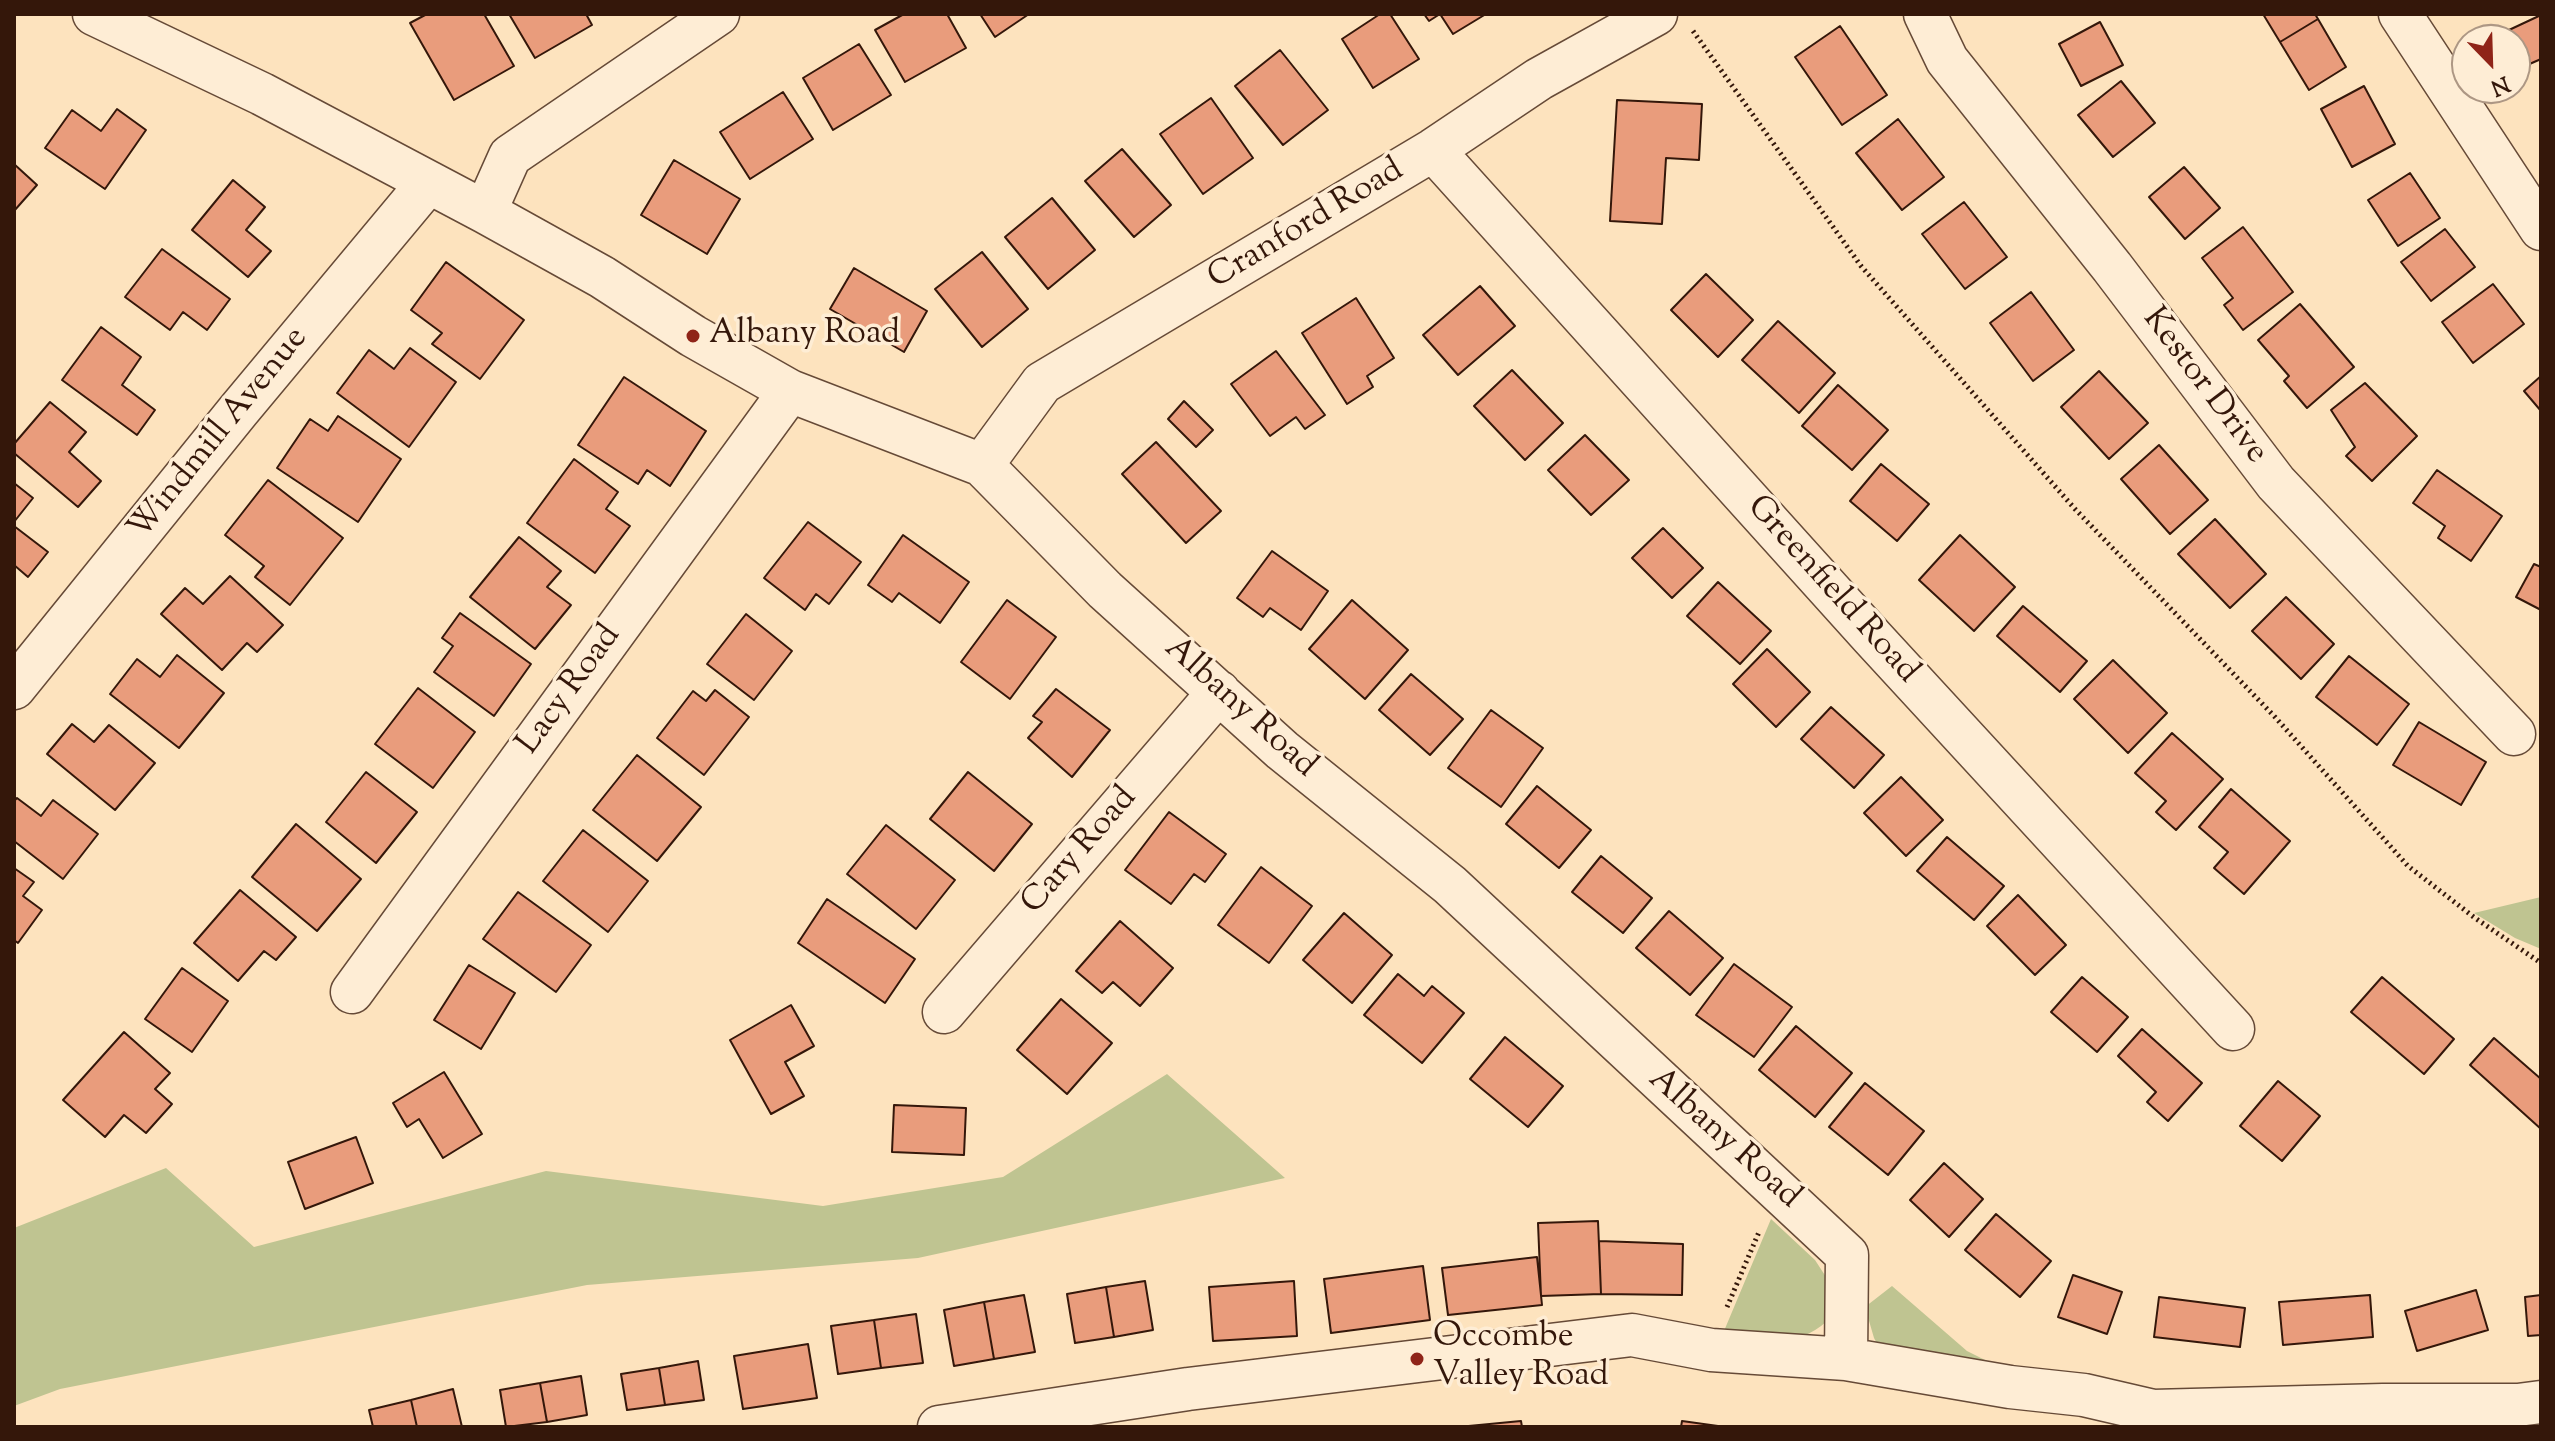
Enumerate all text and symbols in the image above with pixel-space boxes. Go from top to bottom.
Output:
north arrow [2451,24,2531,104]
text: N [2485,66,2514,102]
street label: Cranford Road [1202,152,1412,300]
street label: Kestor Drive [2131,301,2275,473]
place label: Albany Road [709,316,900,356]
street label: Windmill Avenue [122,320,318,550]
marker: Albany Road [684,327,702,345]
street label: Greenfield Road [1736,489,1926,693]
street label: Lacy Road [510,618,632,764]
street label: Albany Road [1154,630,1324,788]
street label: Cary Road [1015,780,1147,924]
street label: Albany Road [1638,1061,1808,1219]
place label: Occombe Valley Road [1433,1319,1609,1398]
marker: Occombe Valley Road [1408,1350,1426,1368]

